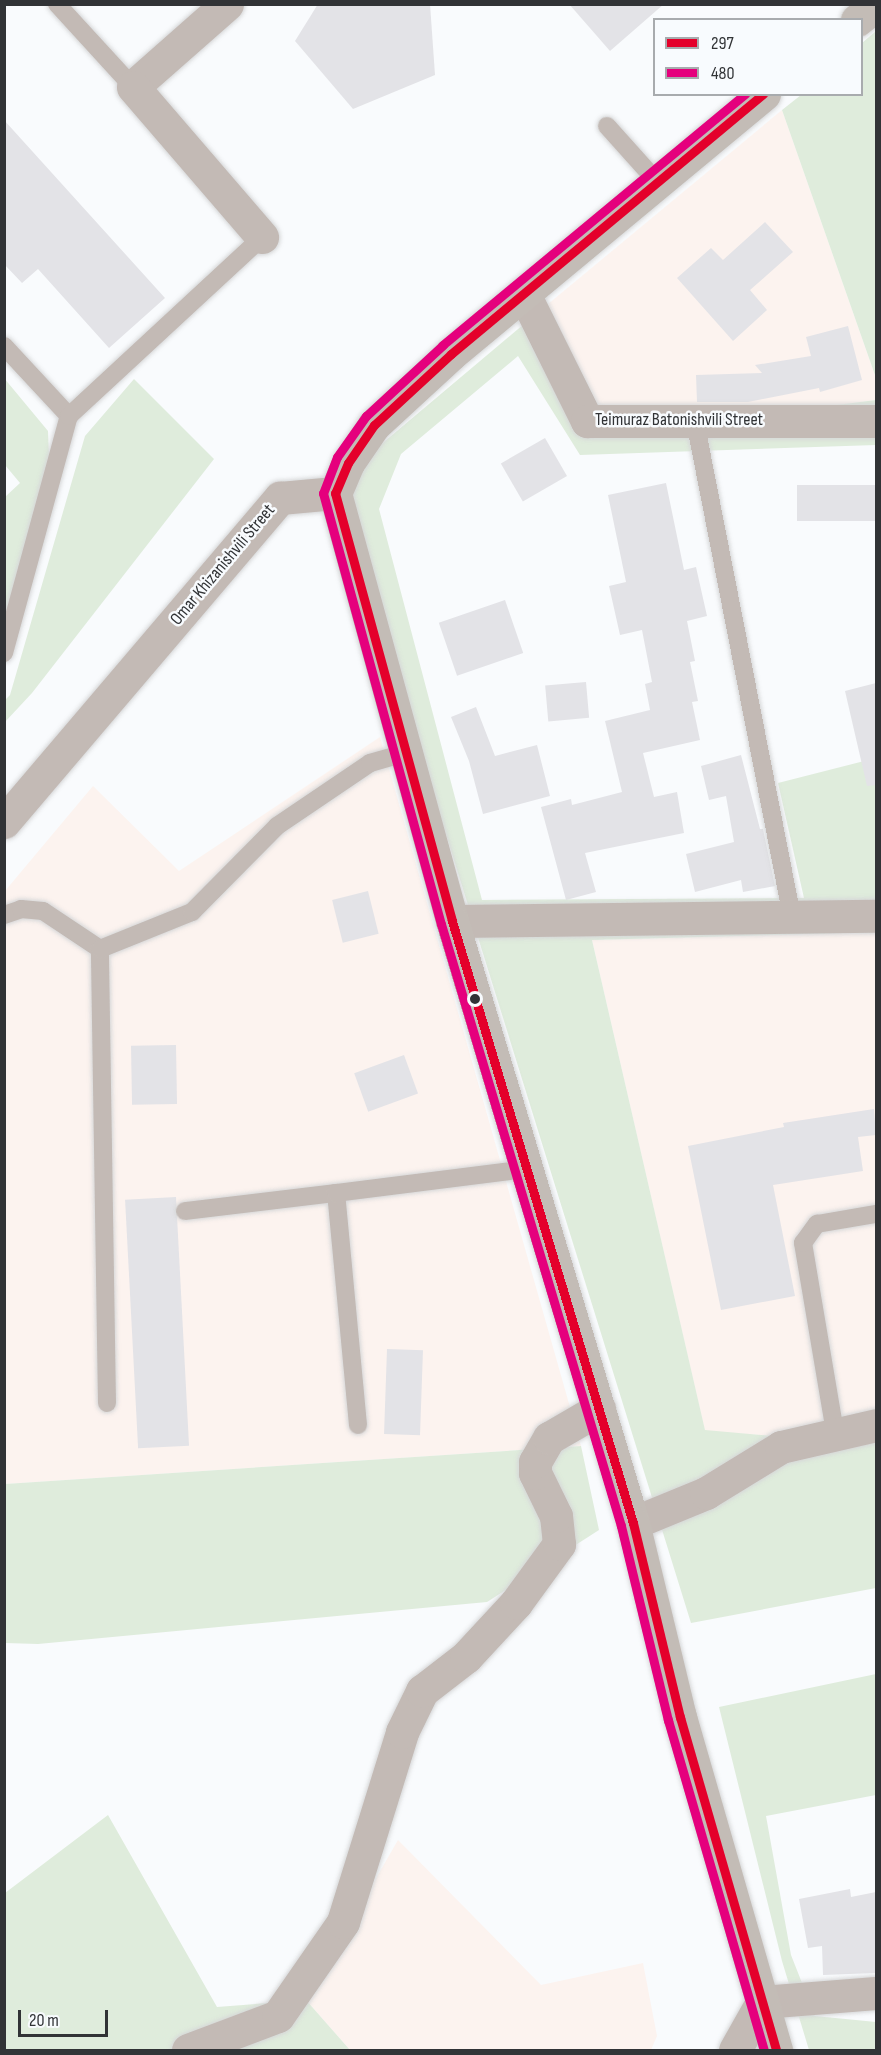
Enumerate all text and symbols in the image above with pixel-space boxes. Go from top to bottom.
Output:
legend [653,18,863,96]
text: 297 [711,33,734,54]
text: 480 [711,63,735,84]
street label: Teimuraz Batonishvili Street [595,409,763,431]
street label: Omar Khizanishvili Street [166,500,280,630]
unlabelled marker [469,993,481,1005]
scale bar [21,1998,111,2036]
text: 20 m [29,2010,59,2031]

